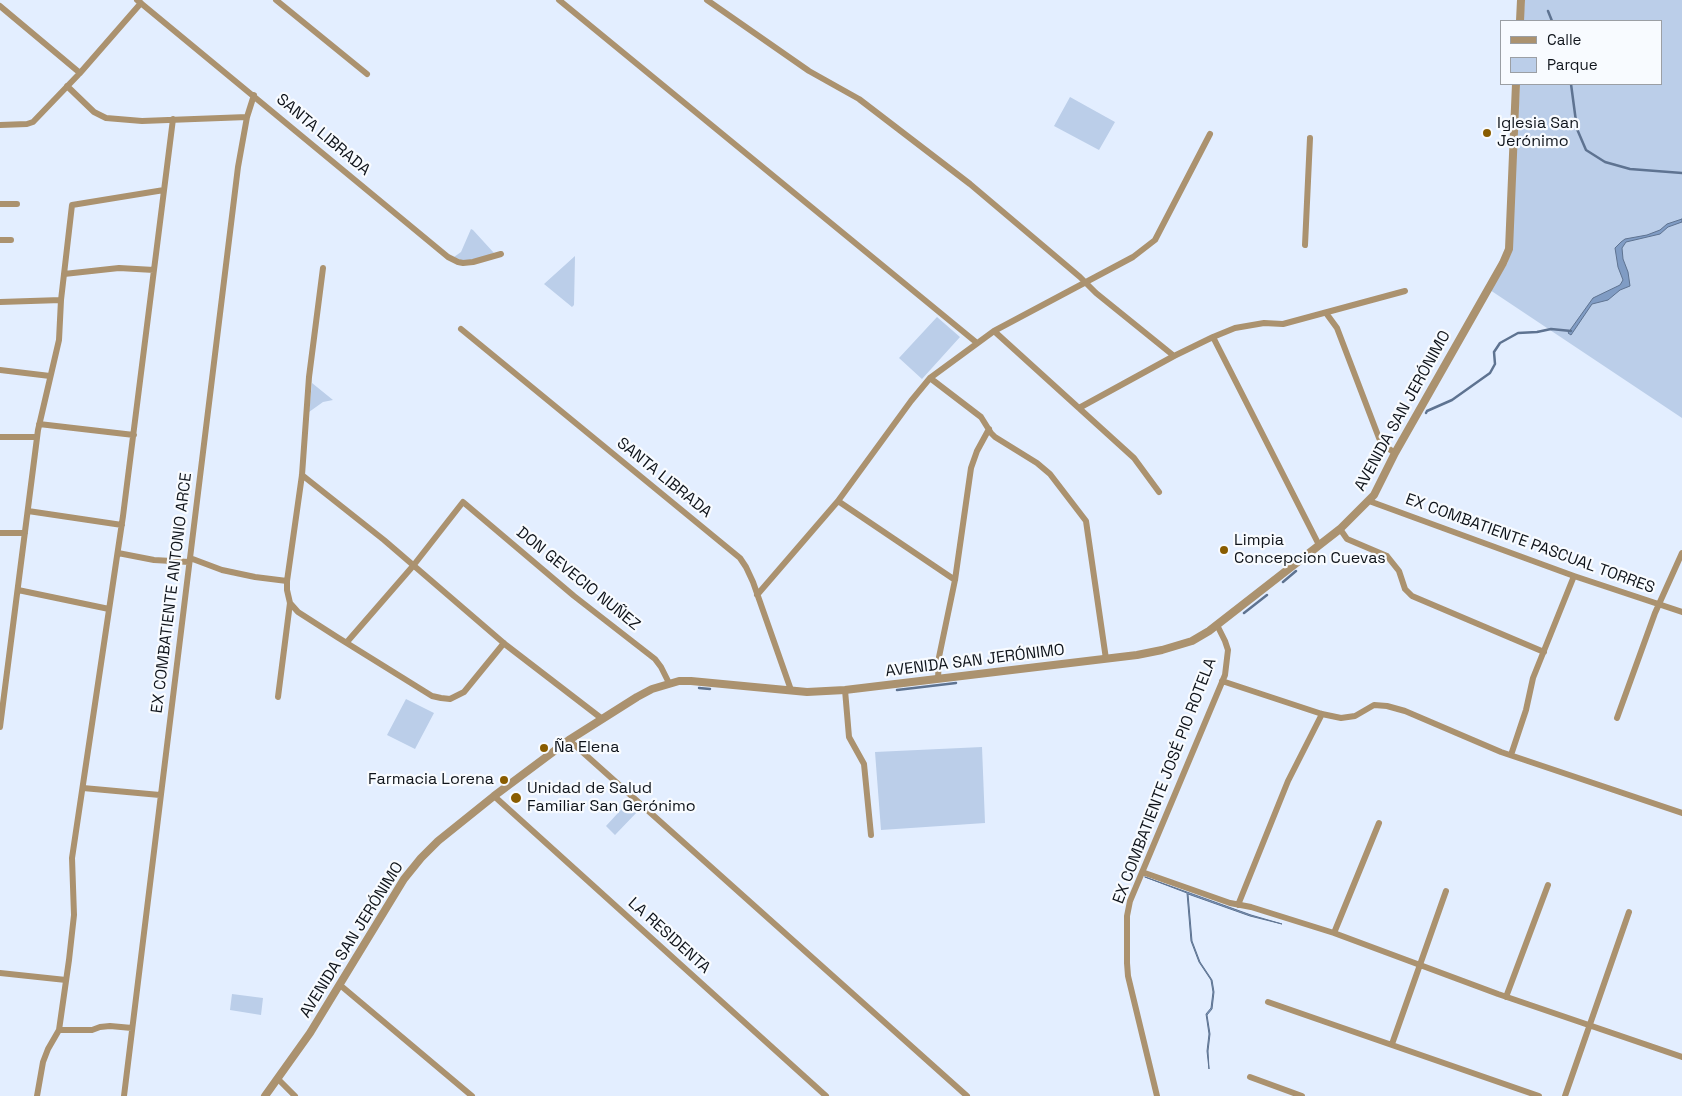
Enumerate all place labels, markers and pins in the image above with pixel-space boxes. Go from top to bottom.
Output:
place label: Iglesia San Jerónimo [1497,114,1579,152]
marker: Iglesia San Jerónimo [1481,127,1493,139]
place label: Limpia Concepcion Cuevas [1234,531,1386,569]
marker: Limpia Concepcion Cuevas [1218,544,1230,556]
place label: Ña Elena [554,738,619,758]
marker: Ña Elena [538,742,550,754]
place label: Farmacia Lorena [368,770,494,790]
marker: Farmacia Lorena [498,774,510,786]
place label: Unidad de Salud Familiar San Gerónimo [527,779,696,817]
marker: Unidad de Salud Familiar San Gerónimo [509,791,523,805]

